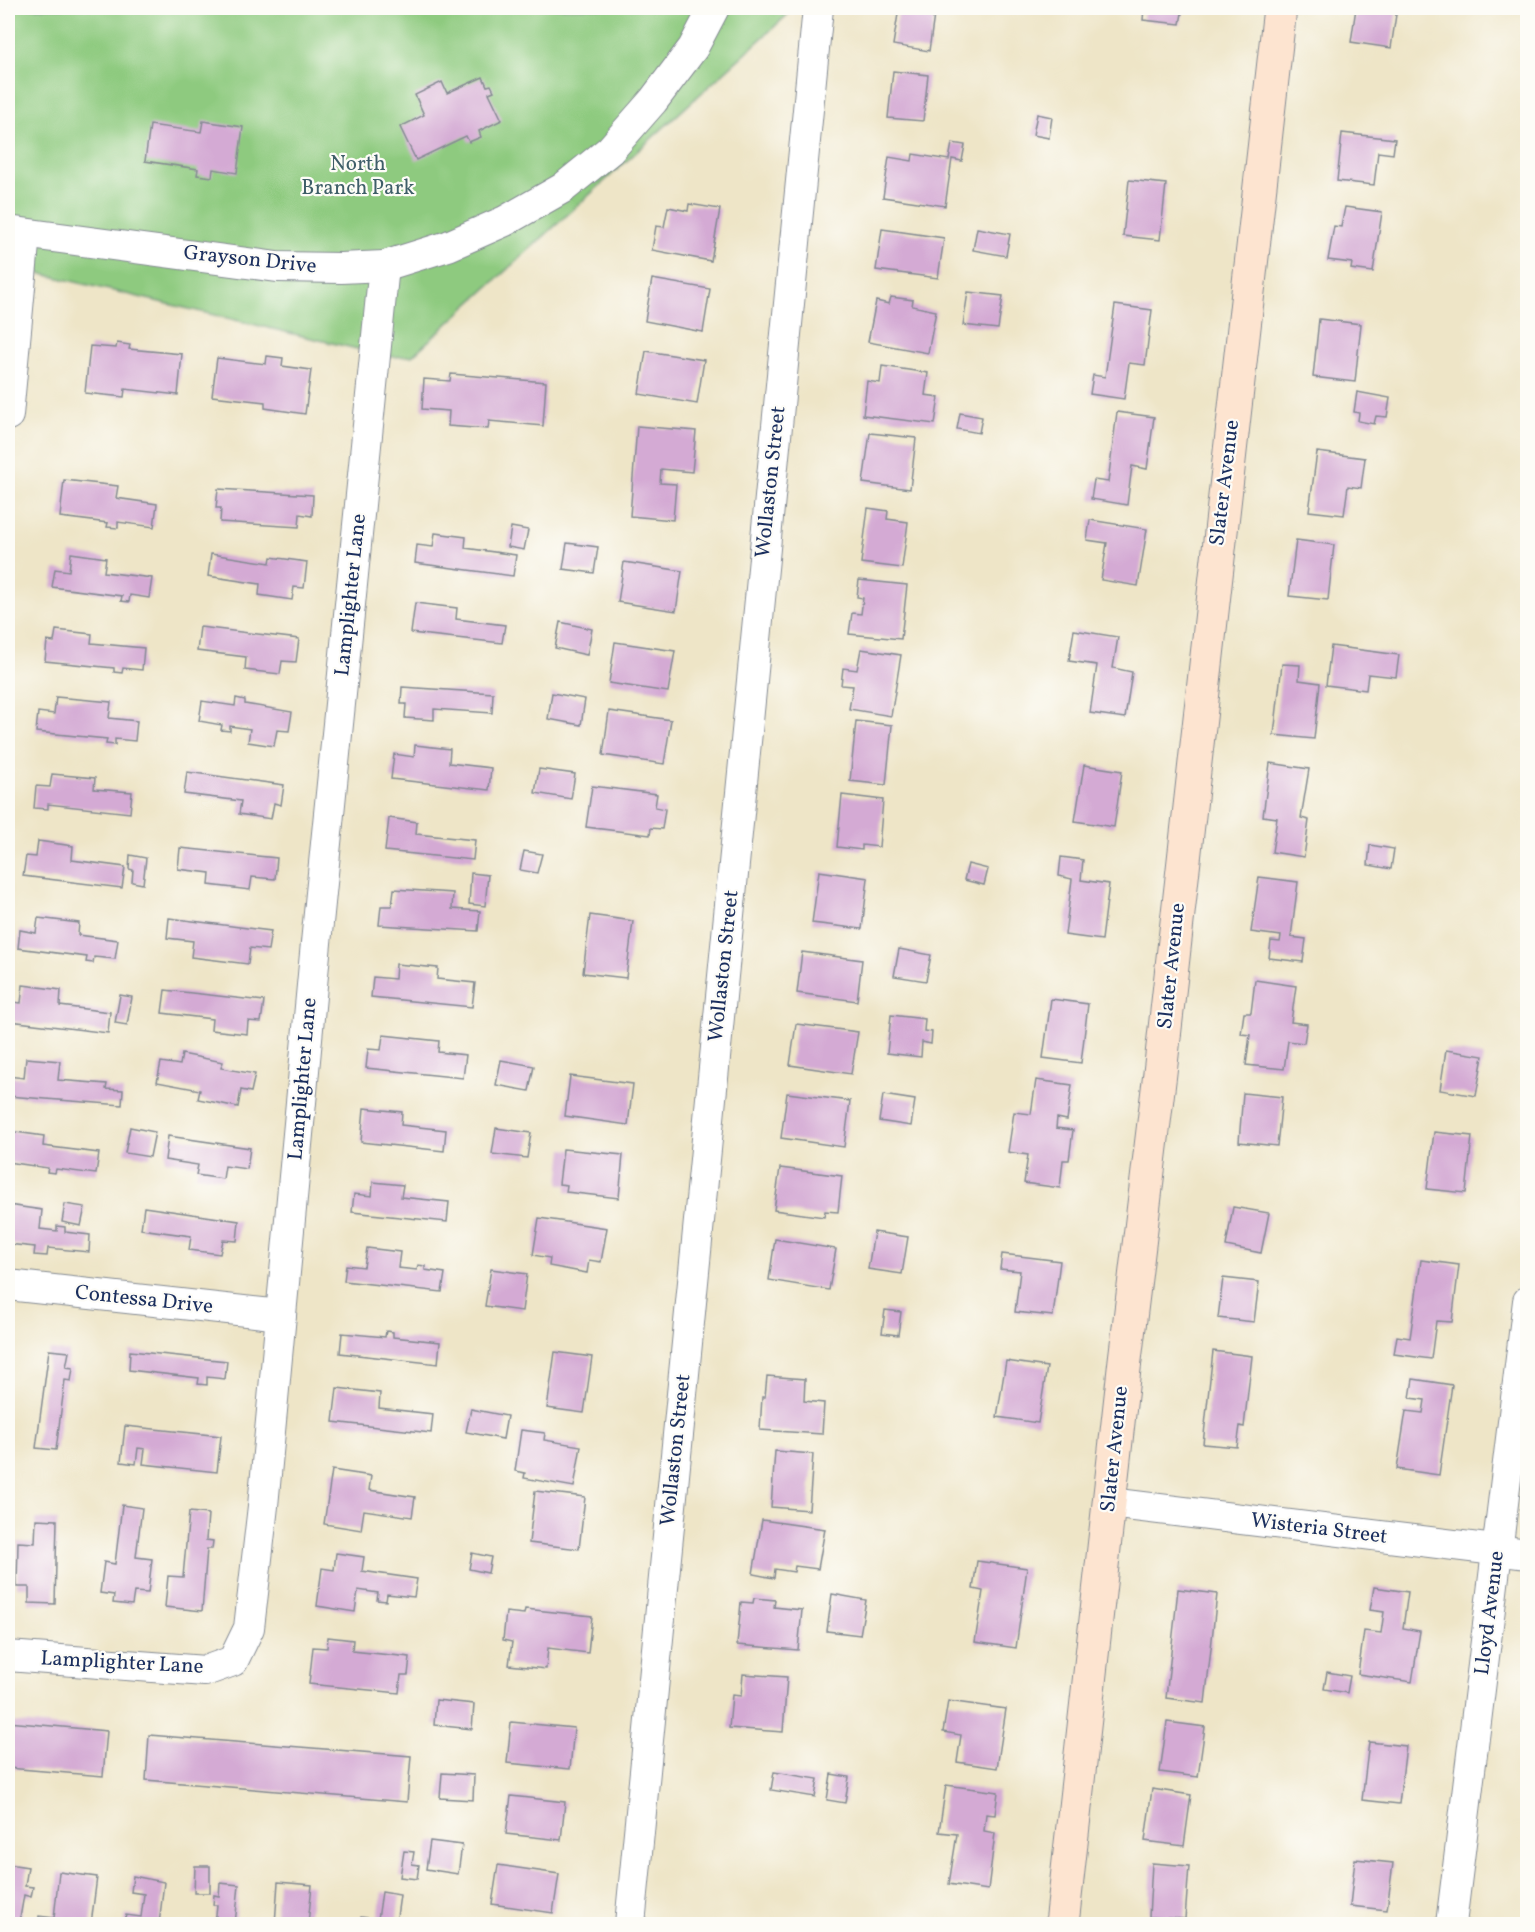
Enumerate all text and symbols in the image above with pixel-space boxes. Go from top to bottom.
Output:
park label: North Branch Park [301,150,415,203]
street label: Grayson Drive [182,239,318,281]
street label: Wollaston Street [749,405,793,559]
street label: Slater Avenue [1203,418,1247,548]
street label: Lamplighter Lane [328,512,374,678]
street label: Wollaston Street [702,889,746,1043]
street label: Slater Avenue [1151,901,1193,1031]
street label: Lamplighter Lane [281,996,325,1162]
street label: Contessa Drive [74,1278,214,1322]
street label: Wollaston Street [654,1373,698,1527]
street label: Slater Avenue [1094,1384,1136,1514]
street label: Wisteria Street [1249,1506,1389,1552]
street label: Lloyd Avenue [1468,1549,1512,1677]
street label: Lamplighter Lane [40,1644,204,1682]

